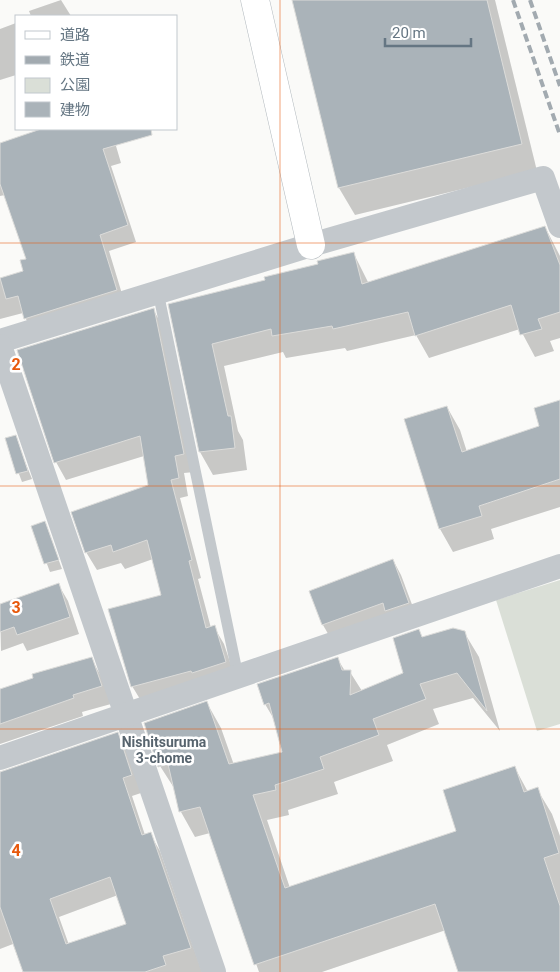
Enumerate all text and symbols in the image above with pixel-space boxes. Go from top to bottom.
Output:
legend [15,15,178,130]
scale bar [385,15,471,47]
text: 20 m [392,24,426,42]
text: 道路 [60,26,90,44]
text: 鉄道 [60,51,90,69]
text: 公園 [60,76,90,94]
text: 建物 [60,101,90,119]
text: 2 [11,355,21,374]
text: 3 [11,598,21,617]
district label: Nishitsuruma 3-chome [122,734,207,766]
text: 4 [11,841,21,860]

